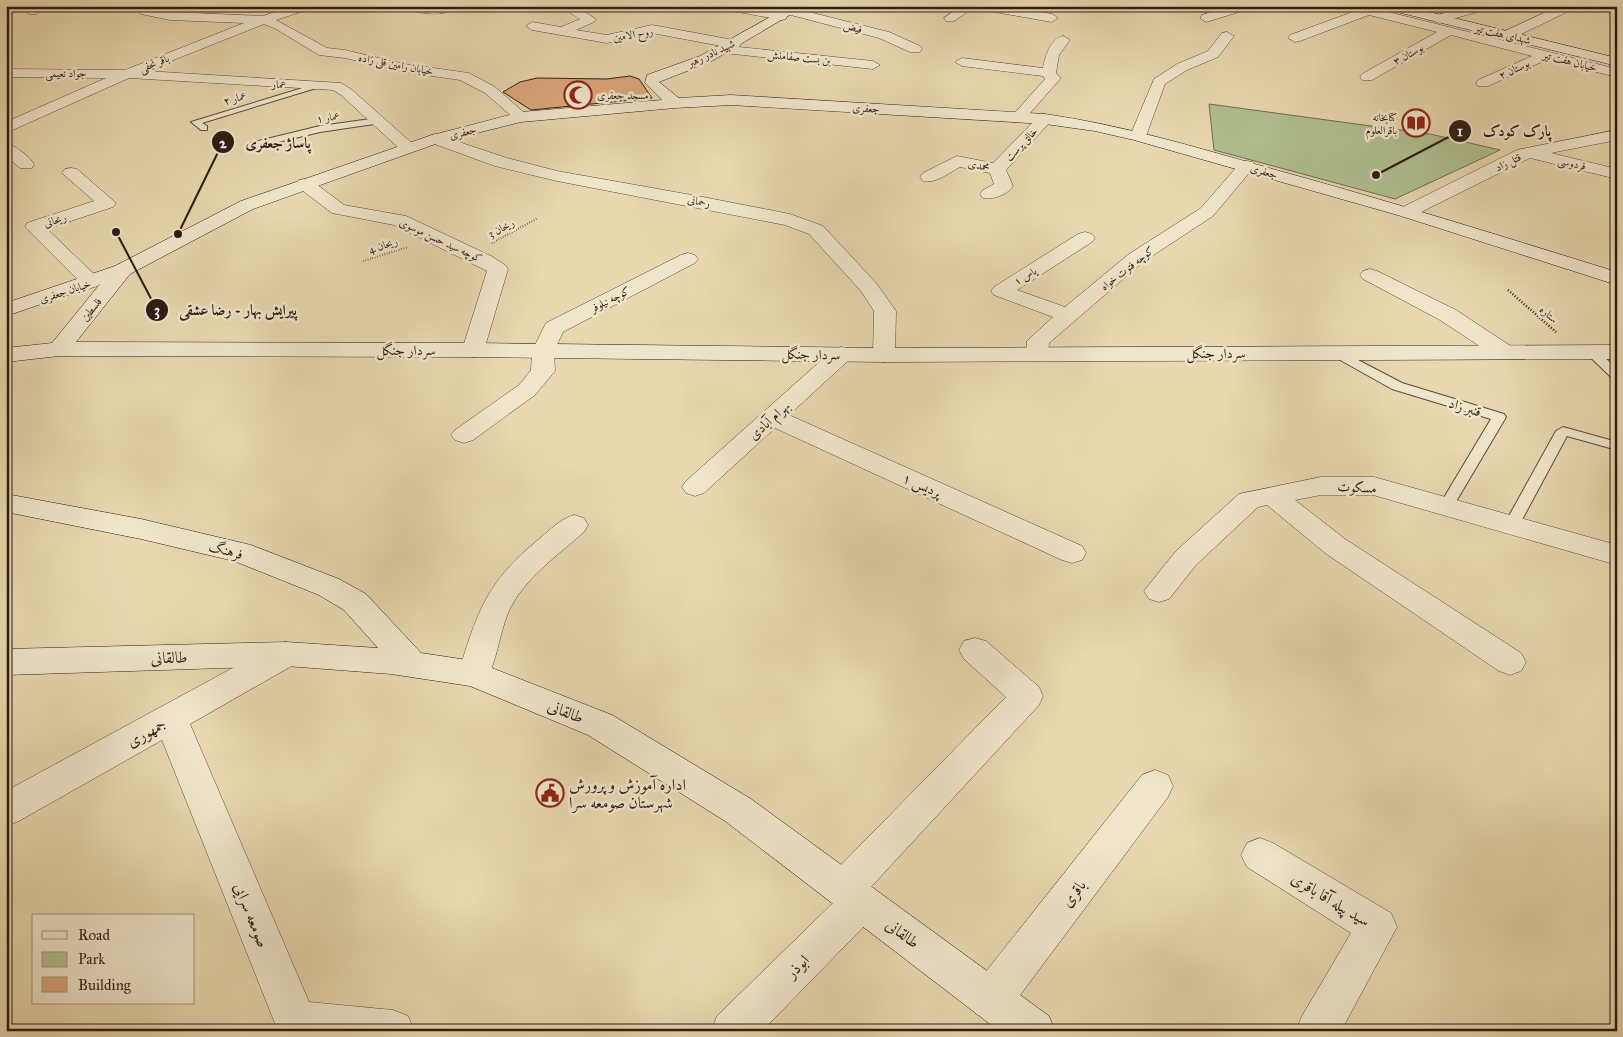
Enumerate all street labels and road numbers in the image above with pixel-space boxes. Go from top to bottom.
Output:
street label: فیض [842,19,864,37]
street label: شهدای هفت تیر [1473,22,1532,48]
street label: روح الامین [612,25,655,48]
street label: شهید نادر رهبر [685,37,738,71]
street label: بوستان ۳ [1391,41,1426,68]
street label: بن بست صفامنش [766,48,831,68]
street label: خیابان هفت تیر [1541,48,1598,74]
street label: خیابان رامین قلی زاده [357,51,435,80]
street label: باقر نجفی [137,52,172,77]
street label: بوستان ۲ [1497,57,1532,82]
street label: جواد نعیمی [45,67,87,82]
street label: عمار [270,78,287,91]
street label: عمار ۲ [222,89,248,108]
street label: جعفری [852,101,880,117]
street label: عمار ۱ [315,109,341,126]
street label: جعفری [448,123,478,143]
street label: خالق پرست [1003,125,1041,165]
street label: قتل زاد [1493,151,1524,176]
street label: فردوسی [1556,154,1587,174]
street label: محمدی [967,157,991,174]
street label: جعفری [1249,161,1279,182]
street label: رحمانی [686,193,711,210]
street label: ریحانی [42,211,68,230]
street label: کوچه سید حسن موسوی [396,216,484,267]
street label: ریحان 3 [486,216,517,241]
street label: ریحان 4 [367,235,399,256]
street label: کوچه فتوت خواه [1098,244,1157,294]
street label: یاس ۱ [1012,264,1040,288]
street label: خیابان جعفری [38,277,93,307]
street label: کوچه نیلوفر [587,284,633,316]
street label: فلسطین [78,295,105,324]
street label: ستاره [1537,303,1560,326]
street label: سردار جنگل [377,341,436,361]
street label: سردار جنگل [781,344,841,366]
street label: سردار جنگل [1187,344,1246,364]
street label: قنبر زاد [1447,395,1483,420]
street label: بهرام آبادی [745,397,796,447]
street label: پردیس ۱ [899,469,945,503]
street label: مسکوت [1337,478,1377,497]
street label: فرهنگ [207,537,245,563]
street label: طالقانی [150,647,188,668]
street label: طالقانی [545,696,587,727]
street label: جمهوری [123,714,170,752]
street label: سید پیله آقا باقری [1286,868,1374,933]
street label: باقری [1057,876,1091,911]
street label: صومعه سرایی [229,880,273,951]
street label: طالقانی [882,915,923,952]
street label: ابوذر [780,951,814,984]

